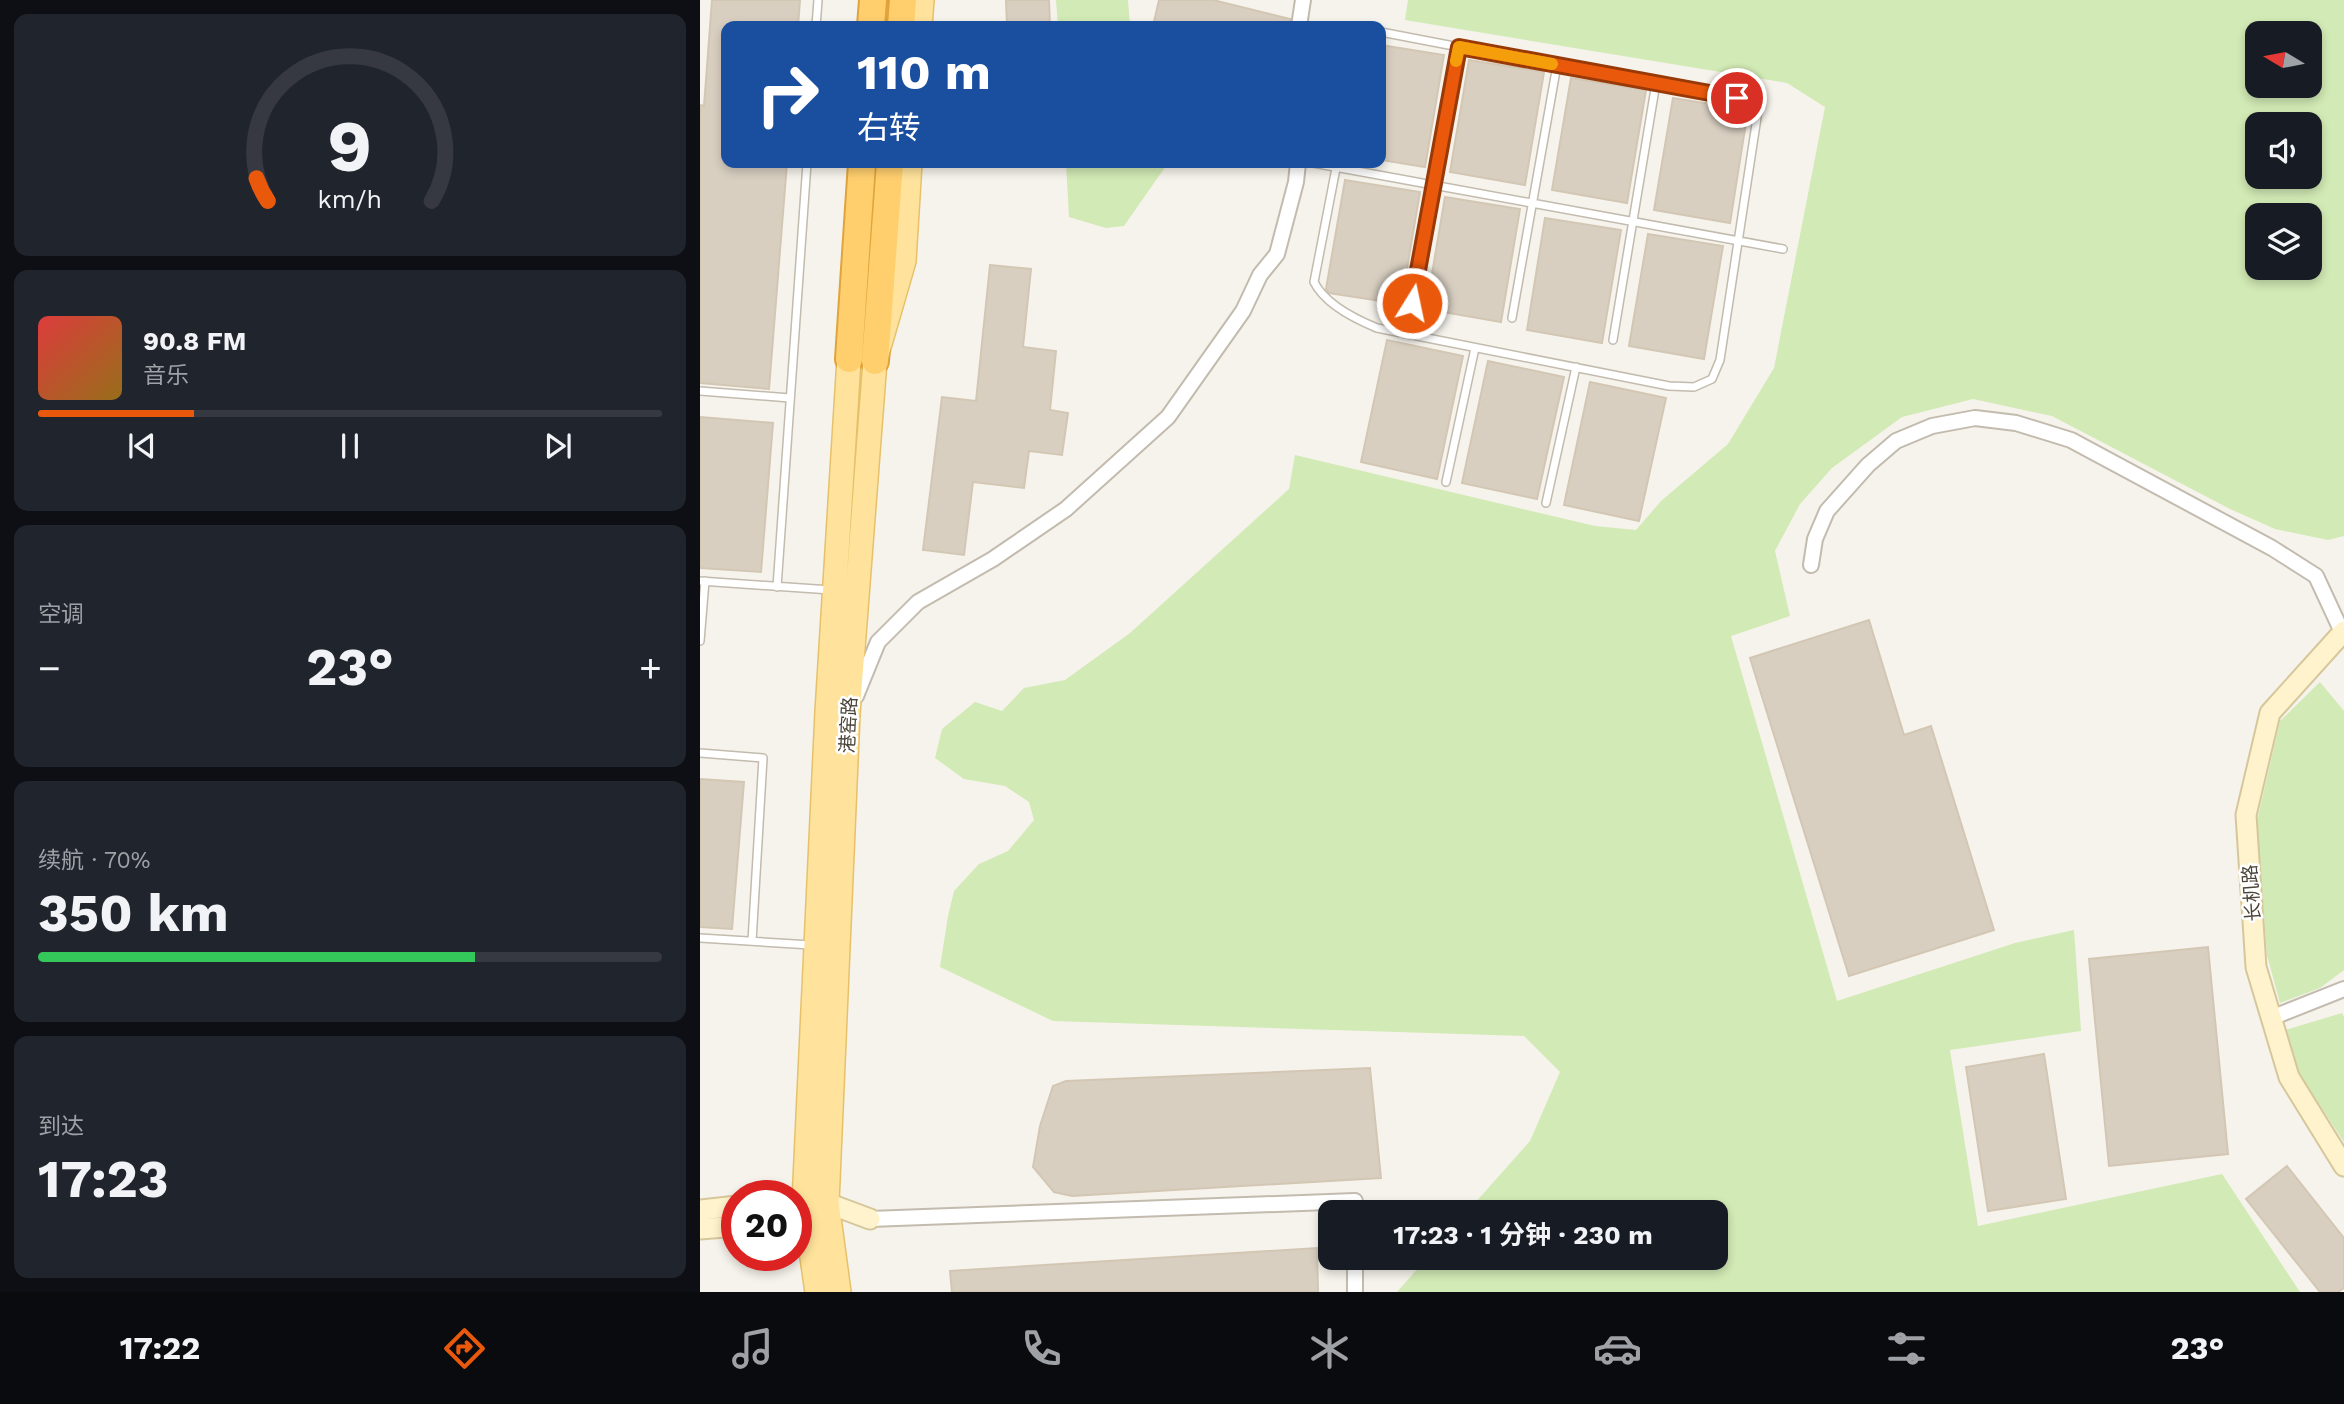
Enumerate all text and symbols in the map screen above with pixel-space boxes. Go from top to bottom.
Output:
north arrow [2245,21,2322,98]
map controls [2245,21,2322,280]
text: 110 m [857,43,991,101]
icon: right [742,49,833,140]
pin [1707,68,1767,128]
icon: arrive [1718,79,1756,117]
text: 9 [328,103,372,189]
text: 右转 [857,109,921,147]
button: sound [2245,112,2322,189]
text: km/h [318,185,382,214]
button: layers [2245,203,2322,280]
position arrow [1375,266,1449,340]
text: 90.8 FM [143,326,246,356]
text: 音乐 [143,362,189,389]
icon: previous [123,427,161,465]
icon: pause [331,427,369,465]
icon: next [539,427,577,465]
text: 空调 [38,601,84,628]
text: 23° [306,637,394,698]
text: − [38,646,61,690]
text: + [639,646,662,690]
street label: 港窑路 [836,696,861,754]
text: 续航 · 70% [38,847,150,874]
street label: 长机路 [2238,864,2265,922]
text: 350 km [38,883,229,944]
text: 到达 [38,1113,84,1140]
text: 17:23 [38,1149,169,1210]
speed limit sign: 20 [721,1180,812,1271]
text: 17:23 · 1 分钟 · 230 m [1393,1220,1653,1250]
icon: directions [440,1324,489,1373]
icon: music [728,1324,777,1373]
icon: phone [1017,1324,1066,1373]
icon: climate [1305,1324,1354,1373]
icon: car [1593,1324,1642,1373]
icon: filters [1882,1324,1931,1373]
text: 17:22 [120,1329,200,1367]
text: 23° [2170,1329,2224,1367]

